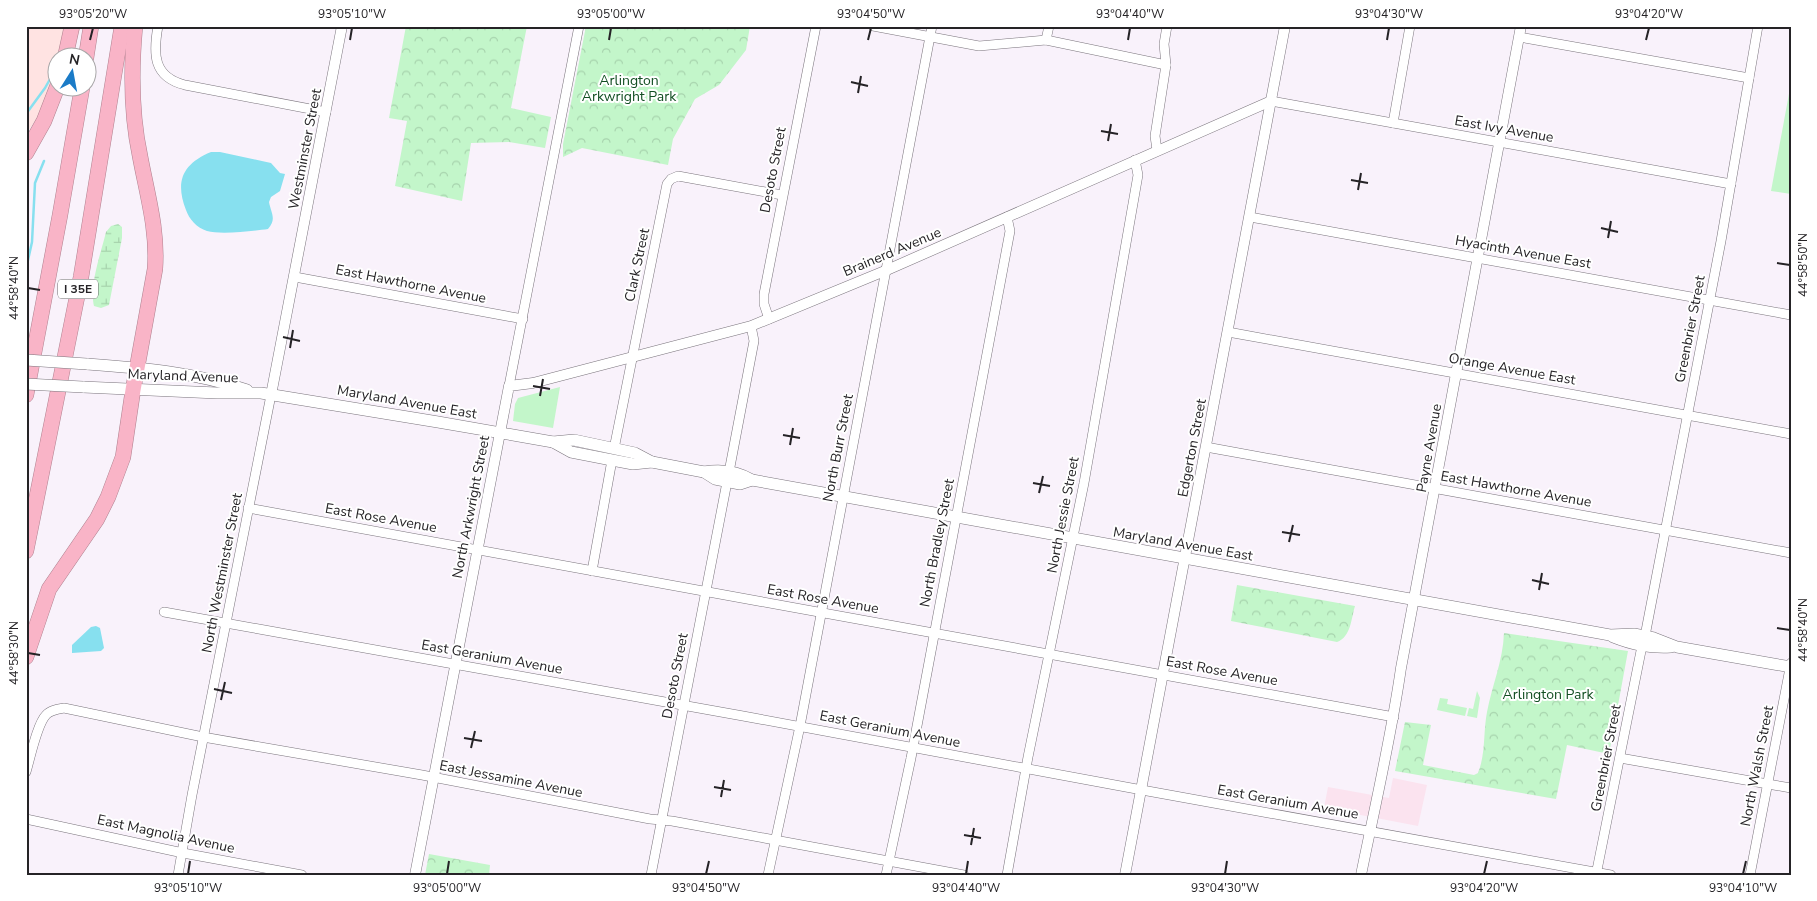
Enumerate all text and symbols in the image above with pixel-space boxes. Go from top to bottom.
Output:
text: 93°05'20"W [59,6,127,22]
text: 93°05'10"W [318,6,386,22]
text: 93°05'00"W [577,6,645,22]
text: 93°04'50"W [837,6,905,22]
text: 93°04'40"W [1096,6,1164,22]
text: 93°04'30"W [1355,6,1423,22]
text: 93°04'20"W [1615,6,1683,22]
north arrow [48,48,98,98]
text: N [67,49,81,70]
park label: Arlington Arkwright Park [582,71,677,106]
street label: Westminster Street [284,87,326,211]
street label: East Ivy Avenue [1453,111,1555,147]
street label: Desoto Street [755,126,791,214]
street label: Brainerd Avenue [840,223,944,281]
street label: Clark Street [620,226,654,304]
street label: Hyacinth Avenue East [1454,231,1592,273]
text: 44°58'50"N [1795,233,1811,297]
text: 44°58'40"N [6,256,22,320]
street label: East Hawthorne Avenue [334,260,488,308]
street label: Greenbrier Street [1670,274,1710,384]
road number: I 35E [58,280,98,298]
street label: Orange Avenue East [1447,348,1577,390]
street label: Maryland Avenue [127,365,239,387]
street label: Maryland Avenue East [336,380,478,424]
street label: North Burr Street [818,393,858,503]
street label: Edgerton Street [1173,397,1211,499]
street label: Payne Avenue [1412,402,1446,494]
street label: North Arkwright Street [448,434,494,580]
street label: North Jessie Street [1042,455,1084,575]
street label: East Hawthorne Avenue [1439,466,1593,512]
street label: North Bradley Street [915,477,959,609]
street label: North Westminster Street [197,491,247,655]
street label: East Rose Avenue [324,499,438,537]
street label: Maryland Avenue East [1112,522,1254,566]
street label: East Rose Avenue [766,580,880,618]
text: 44°58'40"N [1795,598,1811,662]
text: 44°58'30"N [6,621,22,685]
street label: Desoto Street [657,632,693,720]
street label: East Geranium Avenue [420,635,564,679]
street label: East Rose Avenue [1165,652,1279,690]
park label: Arlington Park [1503,685,1594,704]
street label: Greenbrier Street [1586,703,1626,813]
street label: North Walsh Street [1736,704,1778,828]
street label: East Geranium Avenue [818,706,962,752]
street label: East Jessamine Avenue [438,756,584,802]
street label: East Geranium Avenue [1216,780,1360,824]
street label: East Magnolia Avenue [96,810,236,858]
text: 93°05'10"W [154,880,222,896]
text: 93°05'00"W [413,880,481,896]
text: 93°04'50"W [672,880,740,896]
text: 93°04'40"W [932,880,1000,896]
text: 93°04'30"W [1191,880,1259,896]
text: 93°04'20"W [1450,880,1518,896]
text: 93°04'10"W [1709,880,1777,896]

